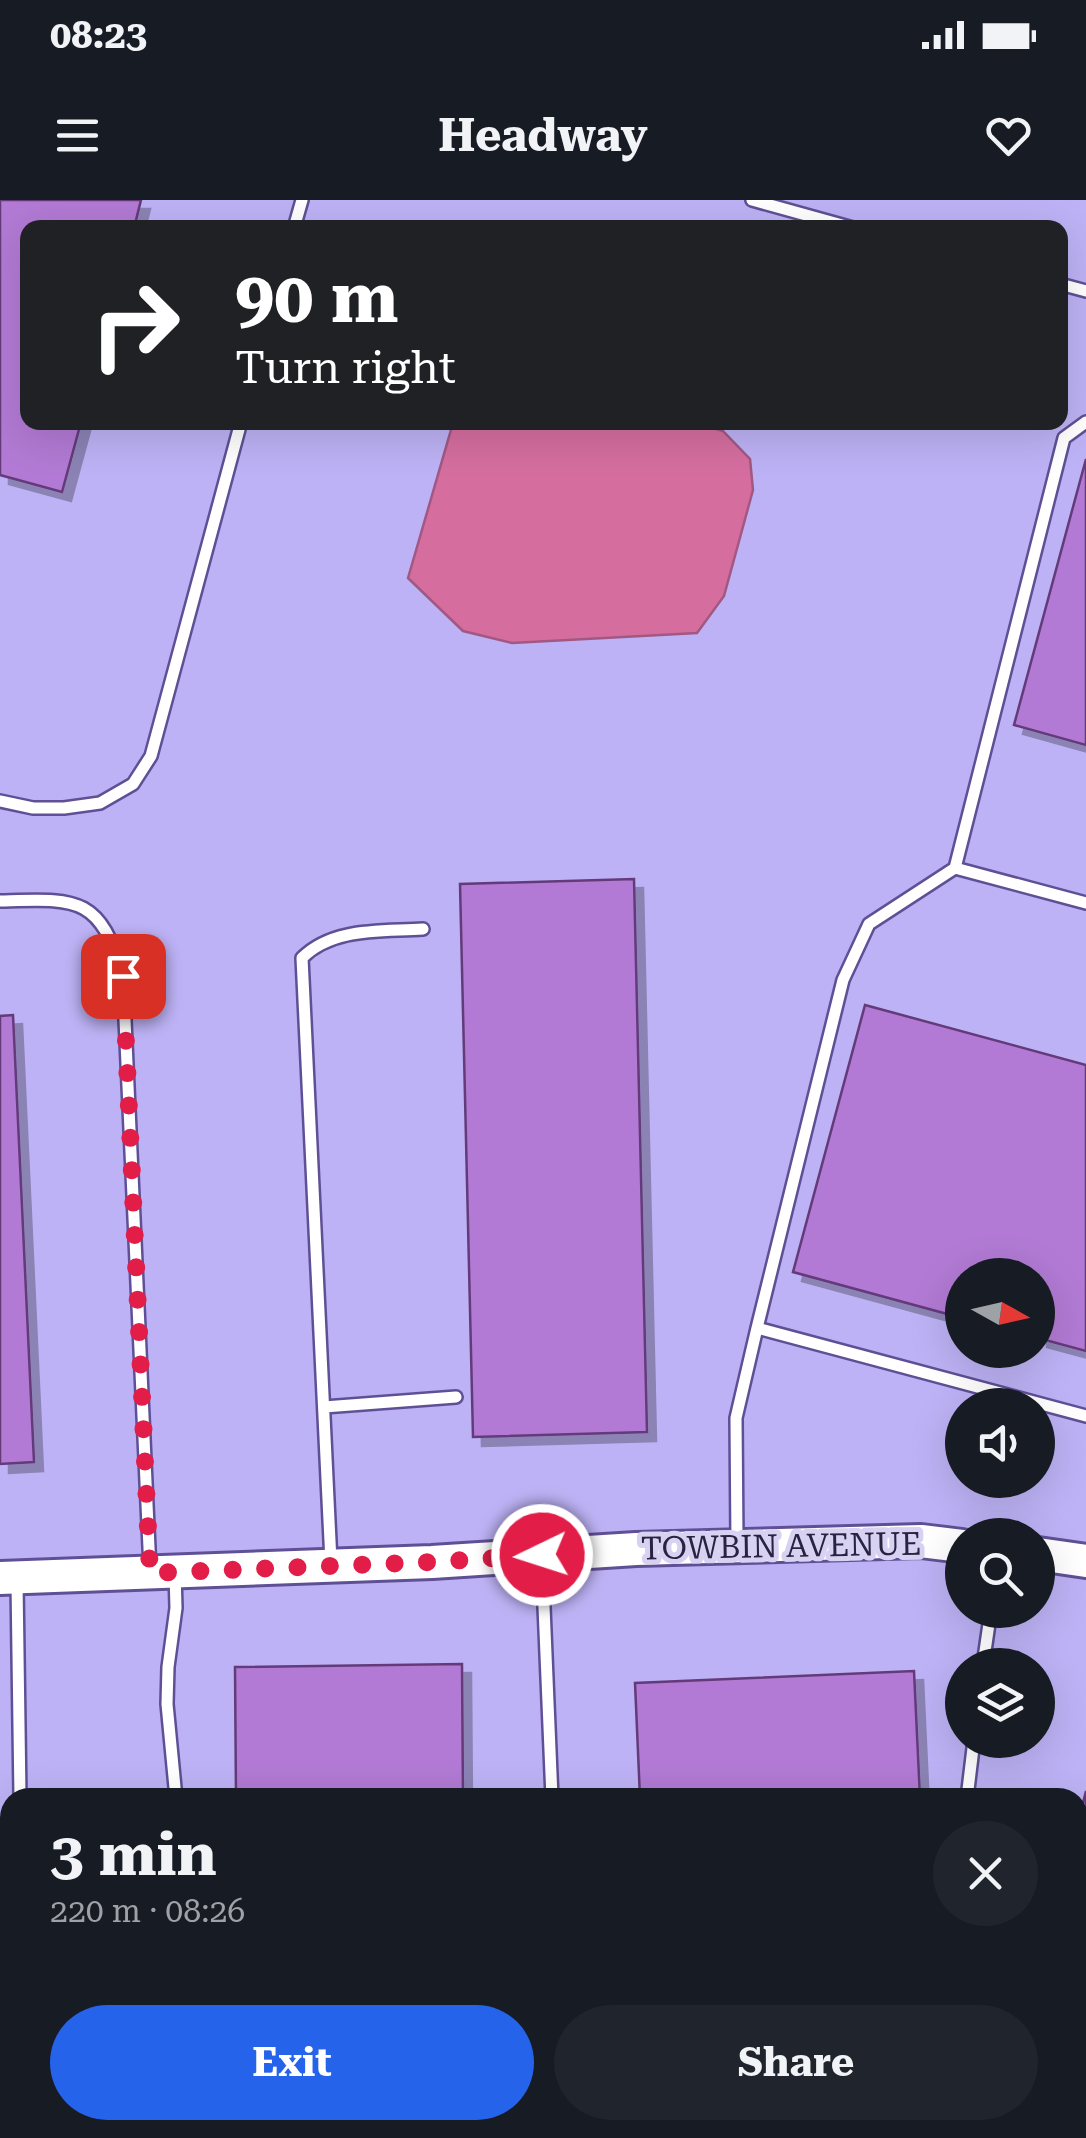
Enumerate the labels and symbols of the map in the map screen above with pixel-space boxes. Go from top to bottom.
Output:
pin [81,934,166,1019]
north arrow [945,1258,1055,1368]
position arrow [490,1503,594,1607]
street label: TOWBIN AVENUE [640,1525,922,1567]

